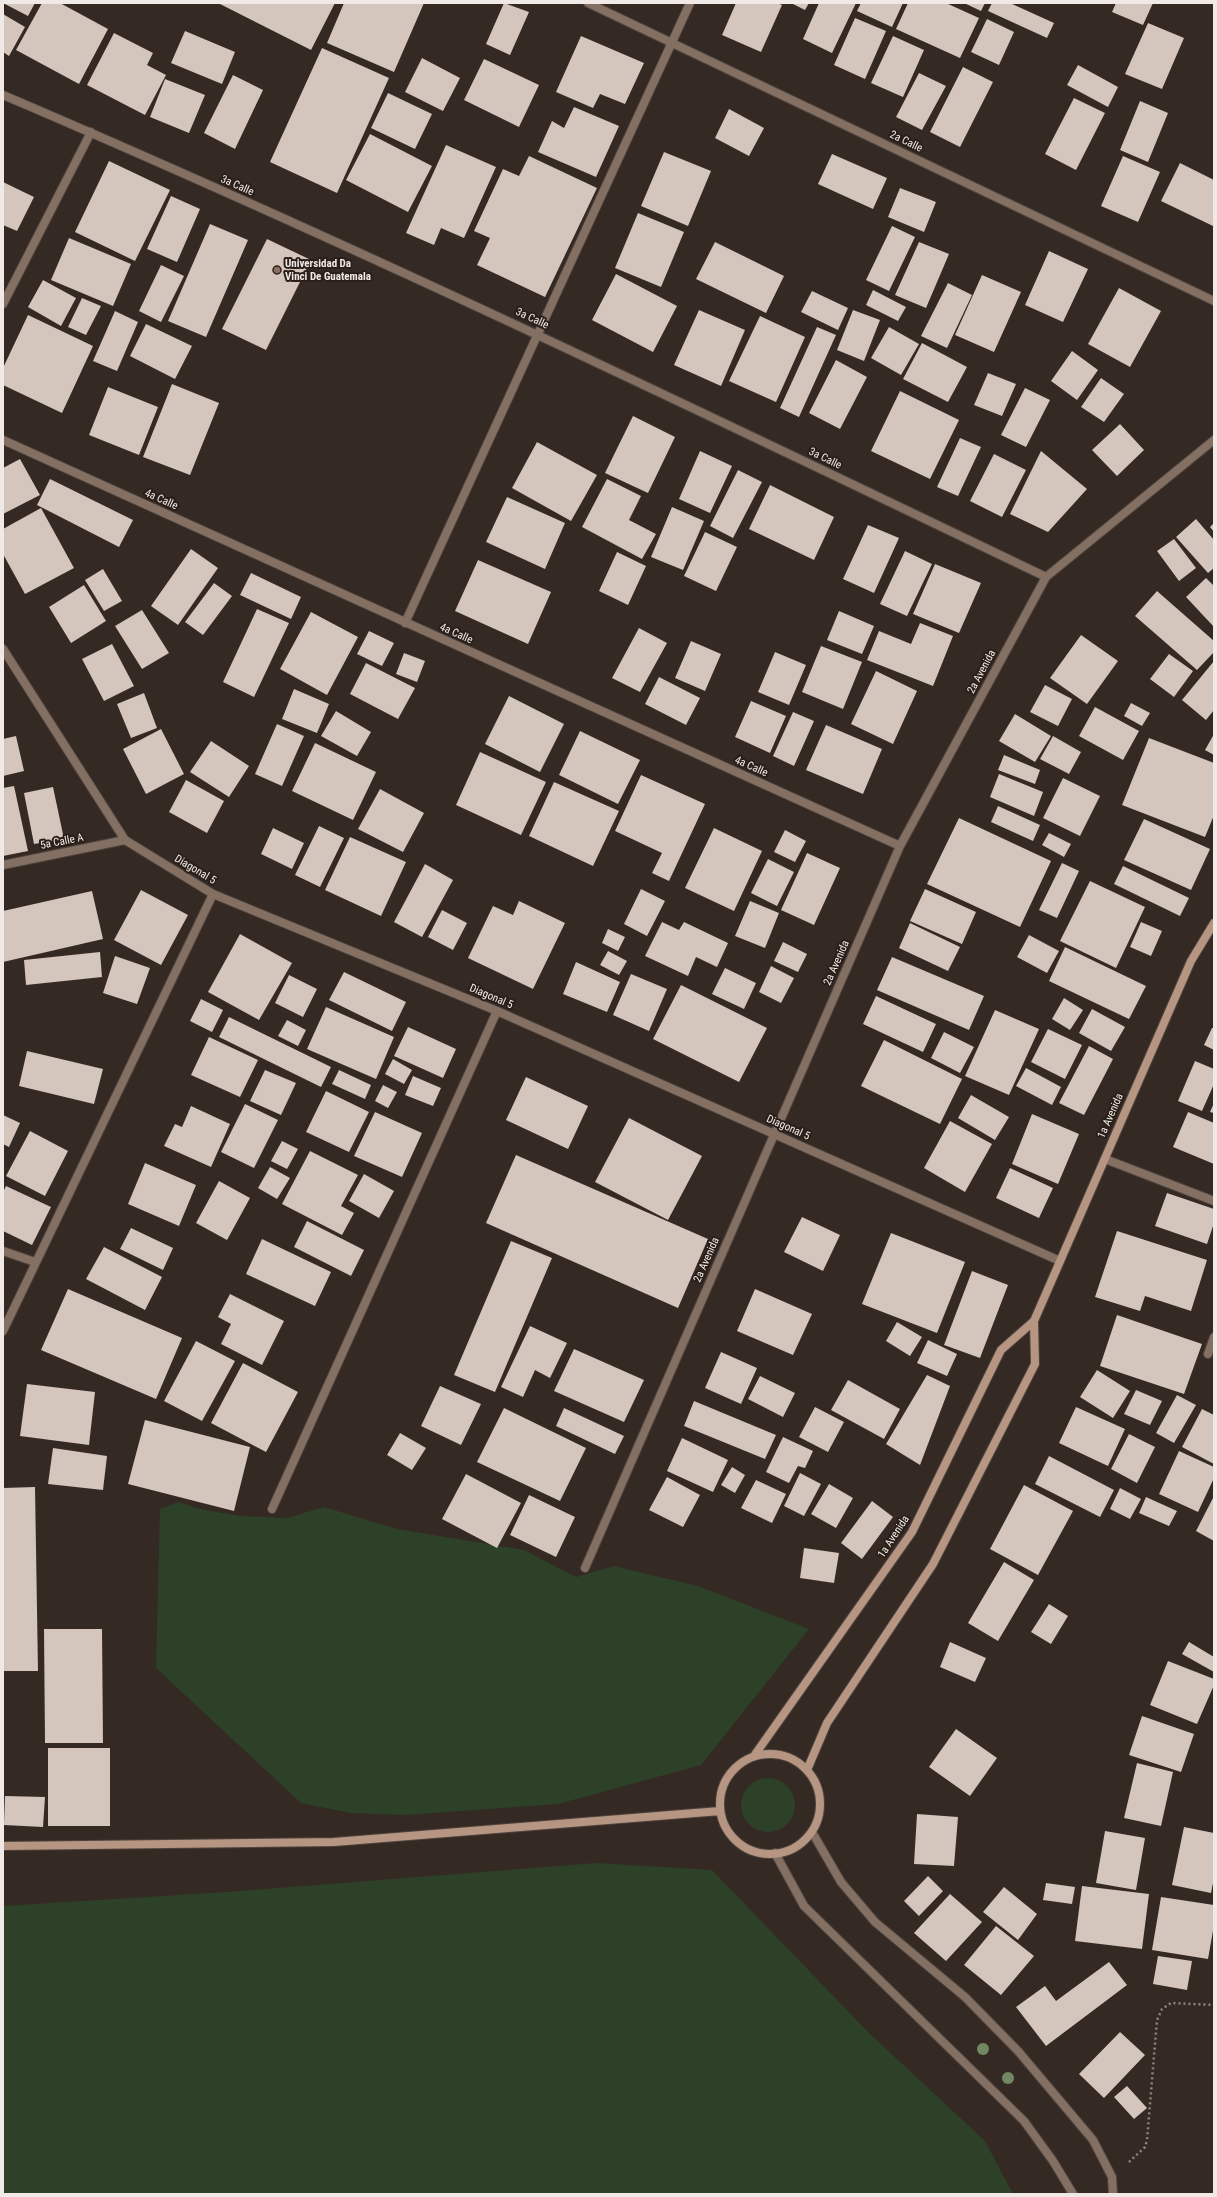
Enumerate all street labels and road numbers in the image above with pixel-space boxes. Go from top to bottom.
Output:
street label: 2a Calle [887,128,925,156]
street label: 3a Calle [218,173,256,199]
street label: 3a Calle [513,306,551,332]
street label: 3a Calle [806,445,844,473]
street label: 4a Calle [142,487,180,513]
street label: 4a Calle [437,621,475,647]
street label: 2a Avenida [965,648,999,696]
street label: 4a Calle [732,754,770,780]
street label: 5a Calle A [39,831,85,853]
street label: Diagonal 5 [172,852,218,888]
street label: 2a Avenida [821,939,853,987]
street label: Diagonal 5 [467,982,515,1012]
street label: 1a Avenida [1095,1092,1127,1140]
street label: Diagonal 5 [764,1113,812,1143]
street label: 2a Avenida [691,1236,723,1284]
street label: 1a Avenida [875,1513,913,1561]

